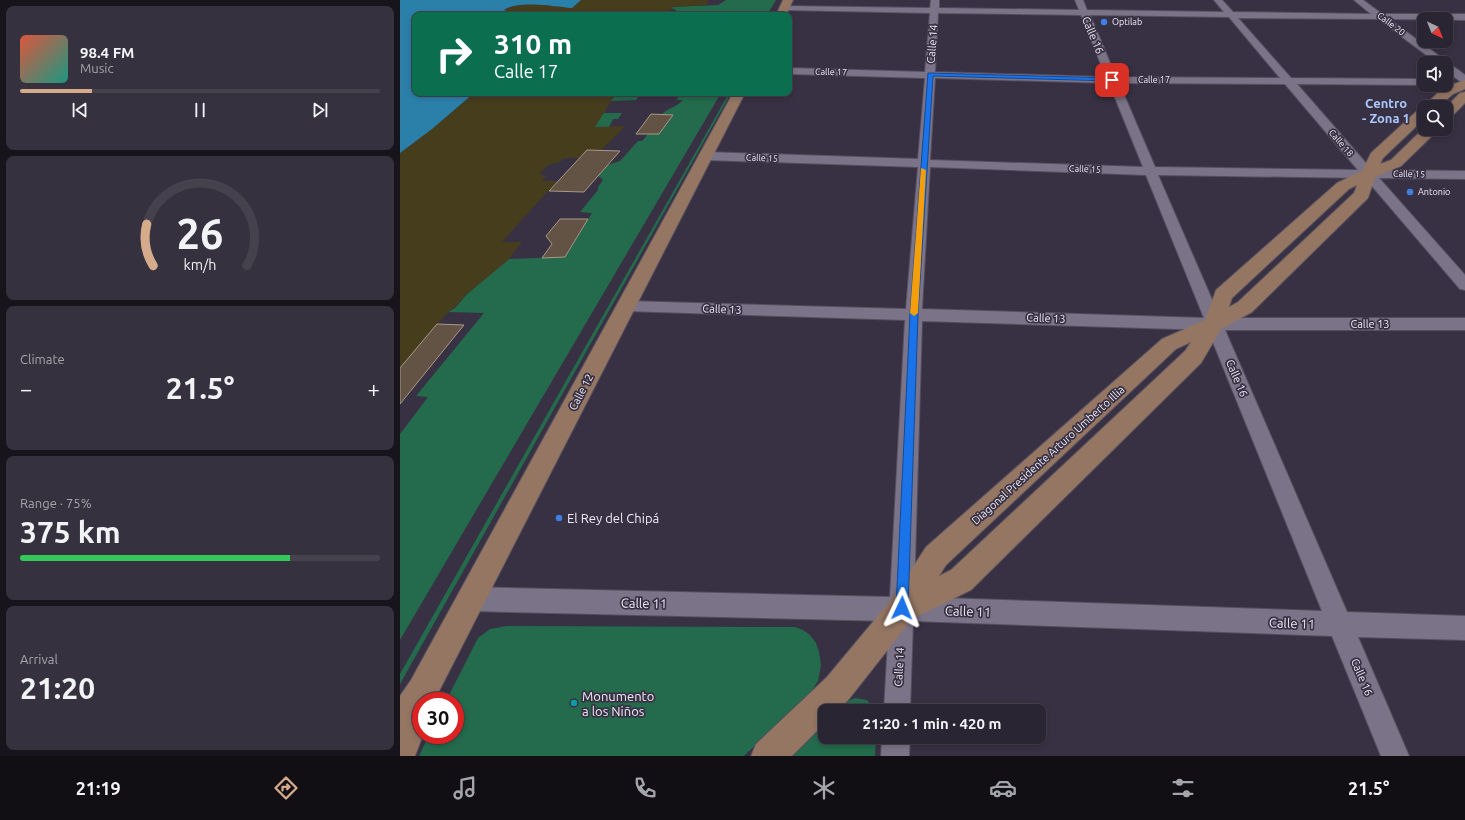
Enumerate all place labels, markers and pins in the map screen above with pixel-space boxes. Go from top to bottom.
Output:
marker: Optilab [1099,17,1109,27]
place label: Optilab [1112,17,1142,27]
pin [1095,63,1129,97]
marker: Antonio [1405,187,1415,197]
place label: Antonio [1418,187,1450,197]
place label: El Rey del Chipá [567,511,659,525]
marker: El Rey del Chipá [554,513,564,523]
place label: Monumento a los Niños [582,689,654,718]
marker: Monumento a los Niños [569,698,579,708]

